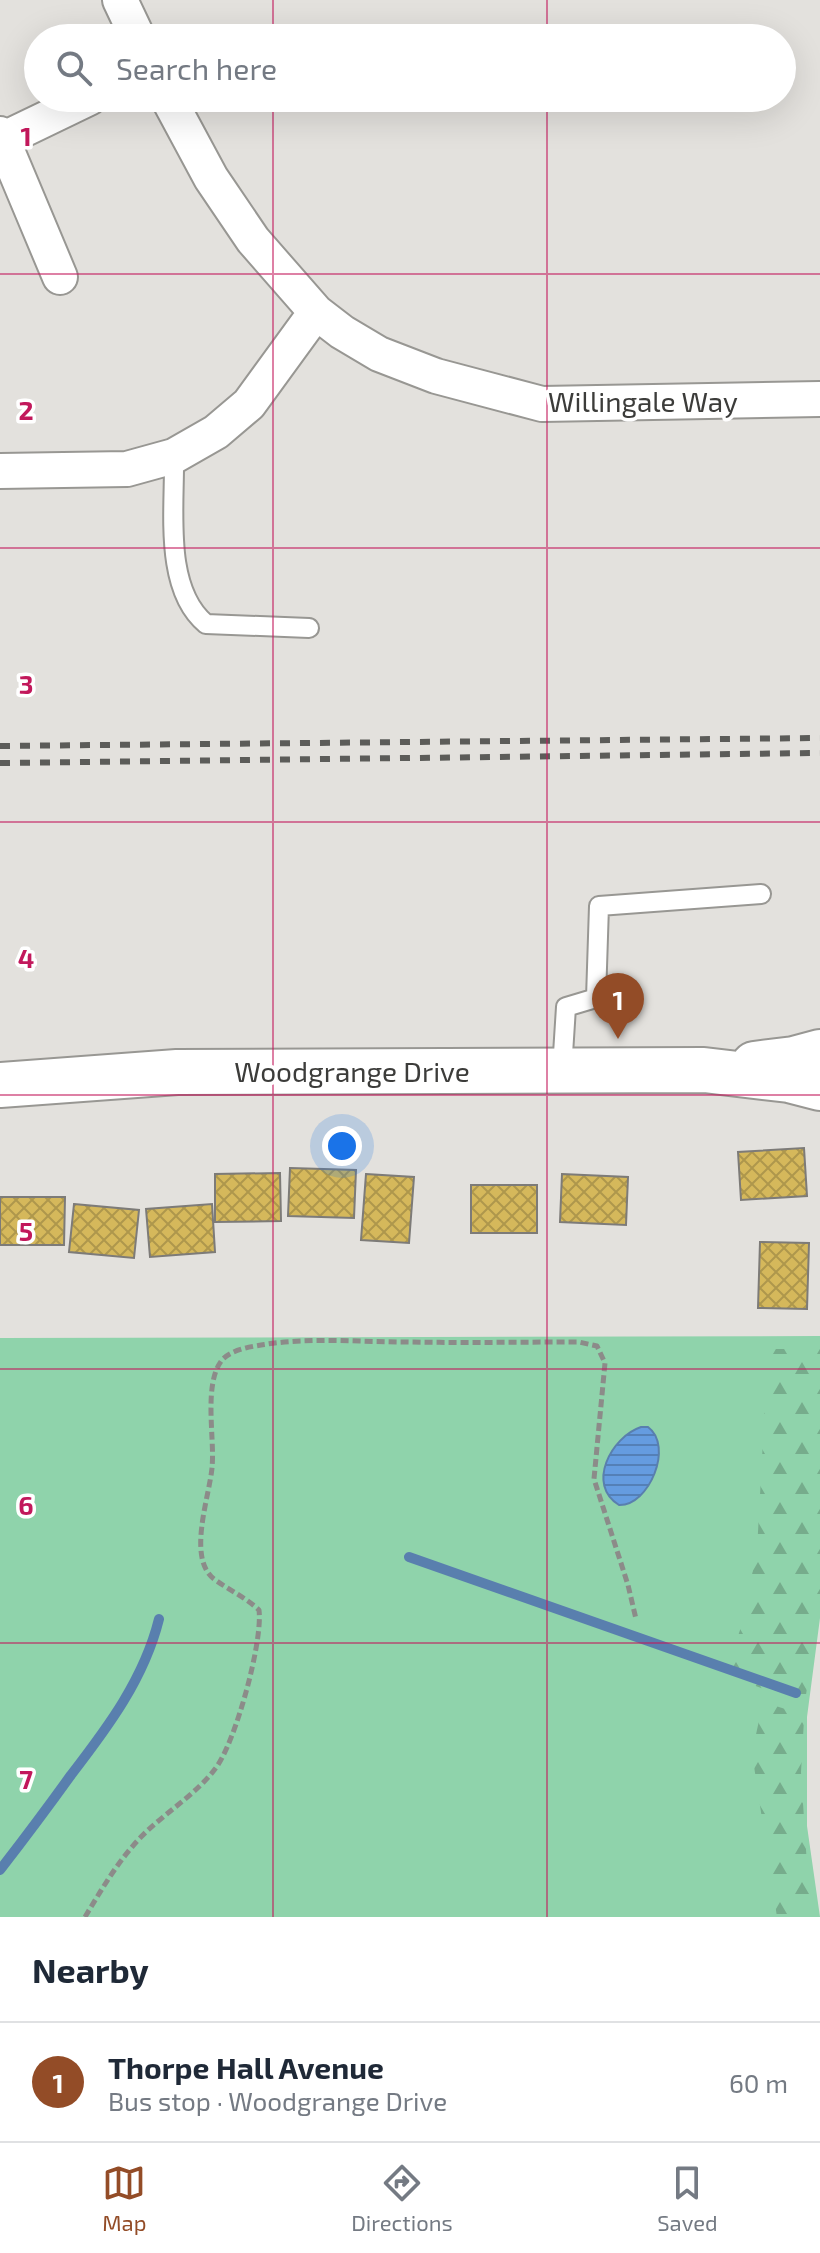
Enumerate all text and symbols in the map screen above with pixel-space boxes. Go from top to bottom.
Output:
search box [24,24,796,112]
icon: search [52,46,96,90]
text: Search here [116,50,277,86]
text: 1 [20,120,32,151]
street label: Willingale Way [548,384,738,418]
text: 2 [18,394,34,425]
text: 3 [19,668,33,699]
text: 4 [18,942,34,973]
pin: 1 [592,973,644,1039]
street label: Woodgrange Drive [234,1054,470,1088]
your location [322,1126,362,1166]
text: 5 [19,1215,33,1246]
text: 6 [18,1489,34,1520]
text: 7 [19,1763,33,1794]
text: Nearby [32,1949,149,1990]
text: Thorpe Hall Avenue [108,2049,384,2085]
text: 1 [52,2067,64,2098]
text: 60 m [729,2067,788,2098]
text: Bus stop · Woodgrange Drive [108,2085,447,2116]
tab: Map [102,2161,146,2235]
tab: Directions [351,2161,453,2235]
tab: Saved [657,2161,718,2235]

